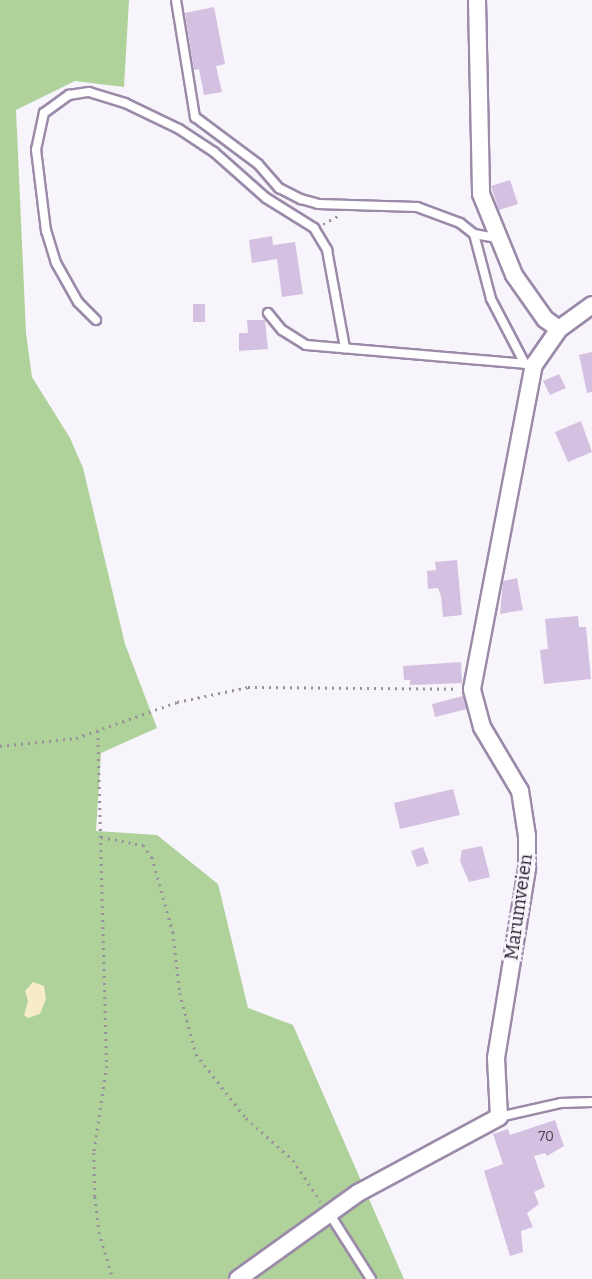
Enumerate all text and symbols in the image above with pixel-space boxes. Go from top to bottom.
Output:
street label: Marumveien [501,853,537,961]
house number: 70 [538,1129,554,1145]

